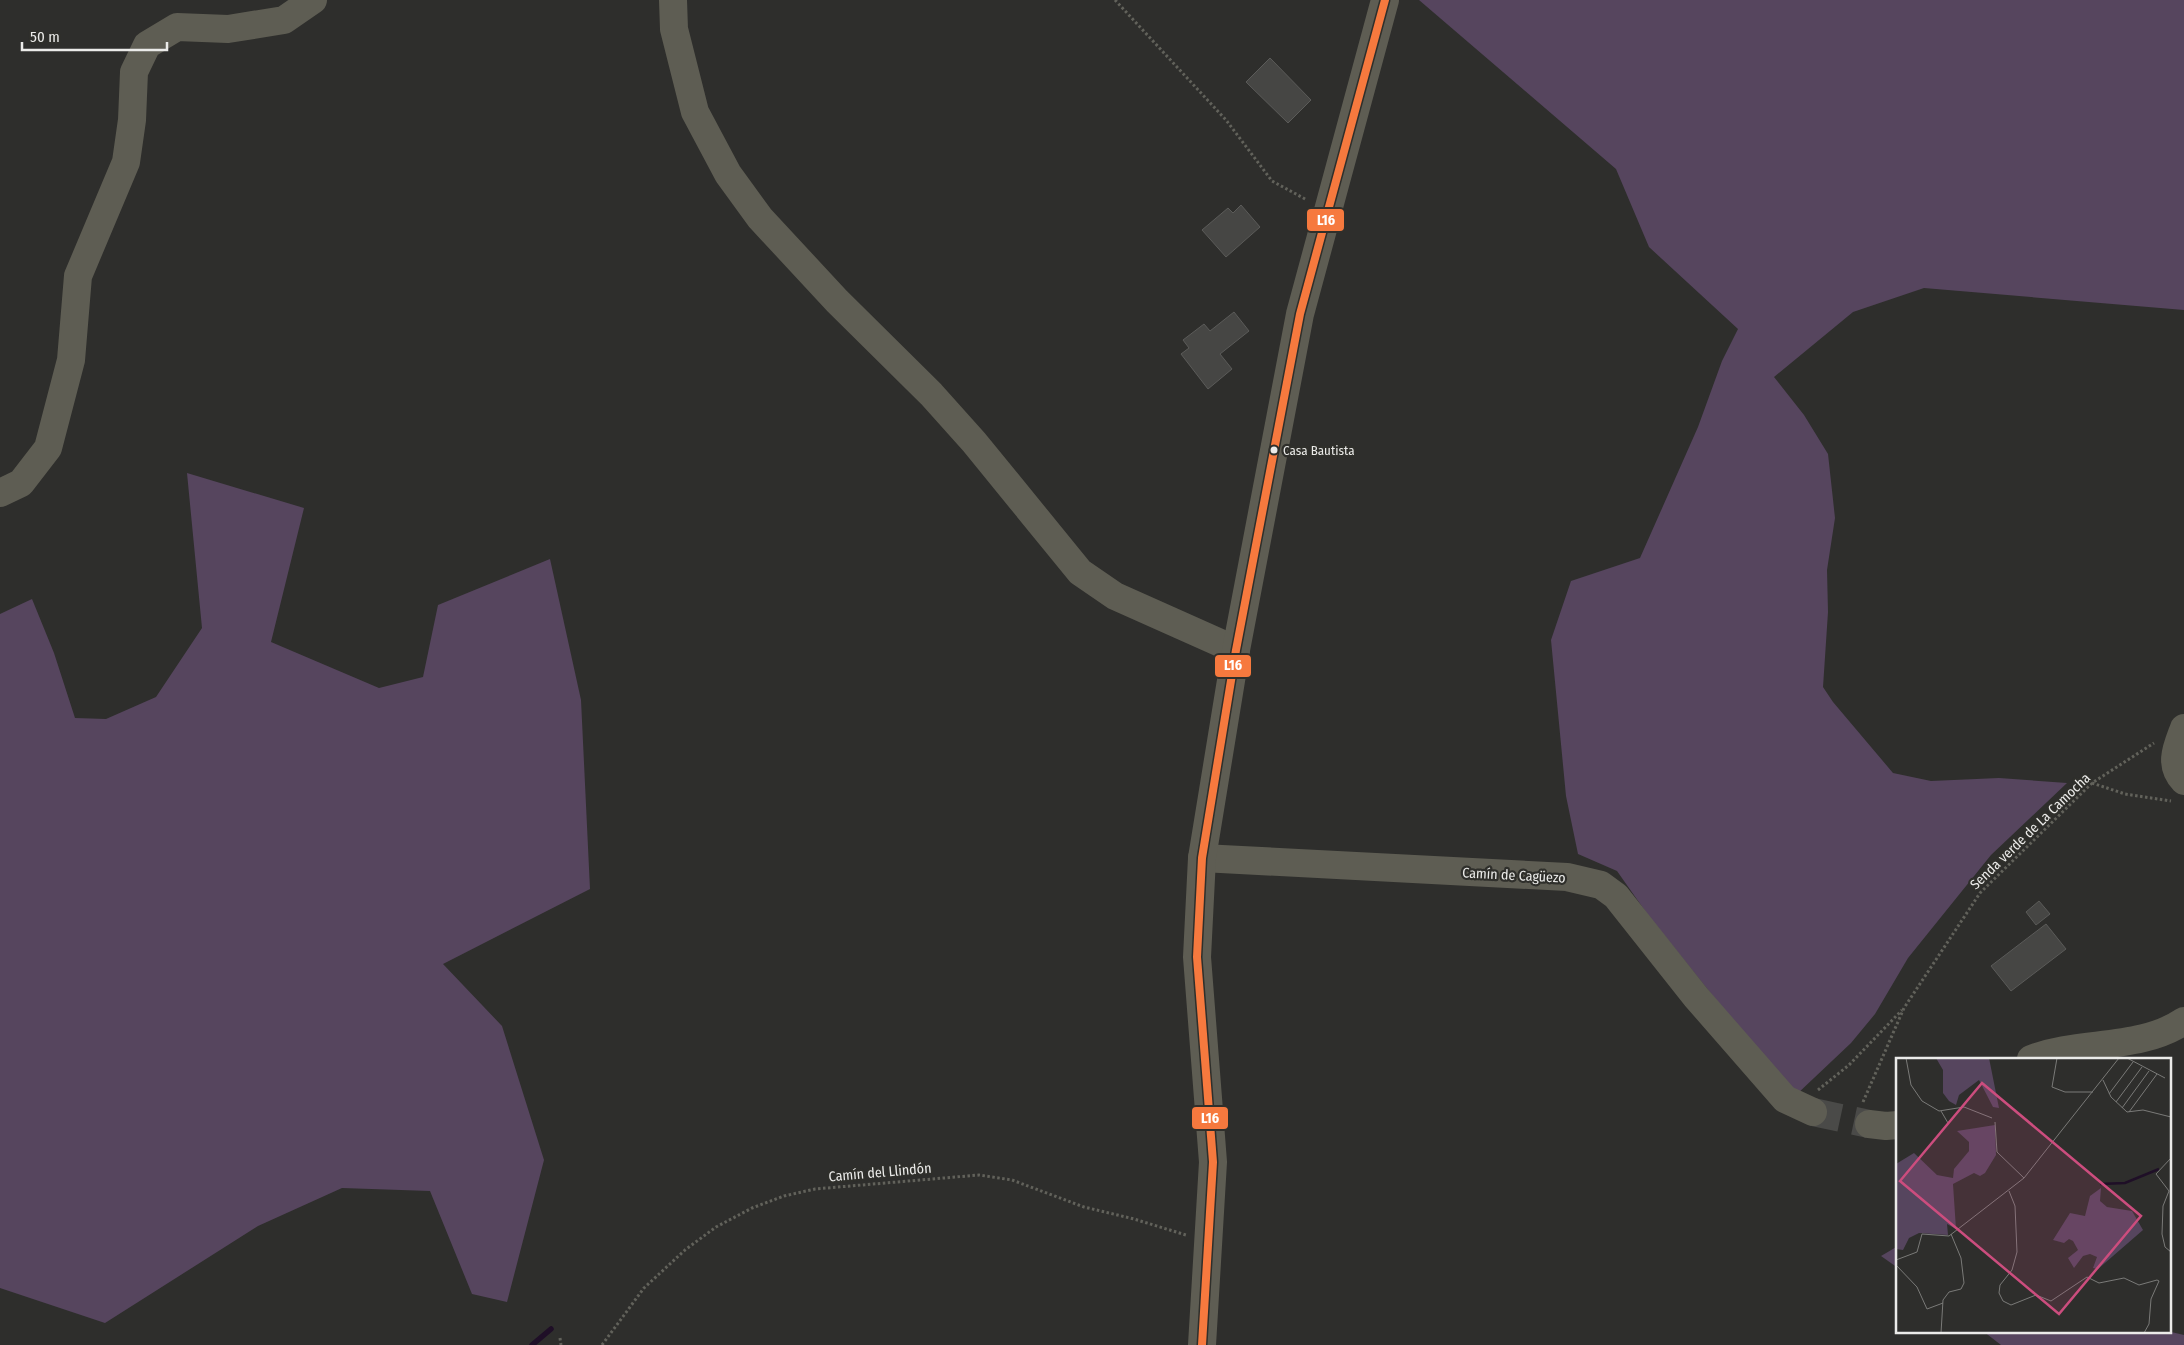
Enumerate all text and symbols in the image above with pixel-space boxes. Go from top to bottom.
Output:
scale bar [22,20,168,52]
text: 50 m [30,28,60,46]
line badge: L16 [1306,208,1345,232]
text: L16 [1317,212,1335,229]
place label: Casa Bautista [1283,443,1355,458]
marker: Casa Bautista [1269,445,1279,455]
line badge: L16 [1214,654,1252,678]
text: L16 [1224,657,1242,674]
street label: Senda verde de La Camocha [1967,769,2094,893]
street label: Camín de Cagüezo [1462,864,1566,887]
inset map [1896,1058,2172,1332]
line badge: L16 [1191,1106,1229,1130]
text: L16 [1201,1110,1219,1127]
street label: Camín del Llindón [828,1160,932,1185]

